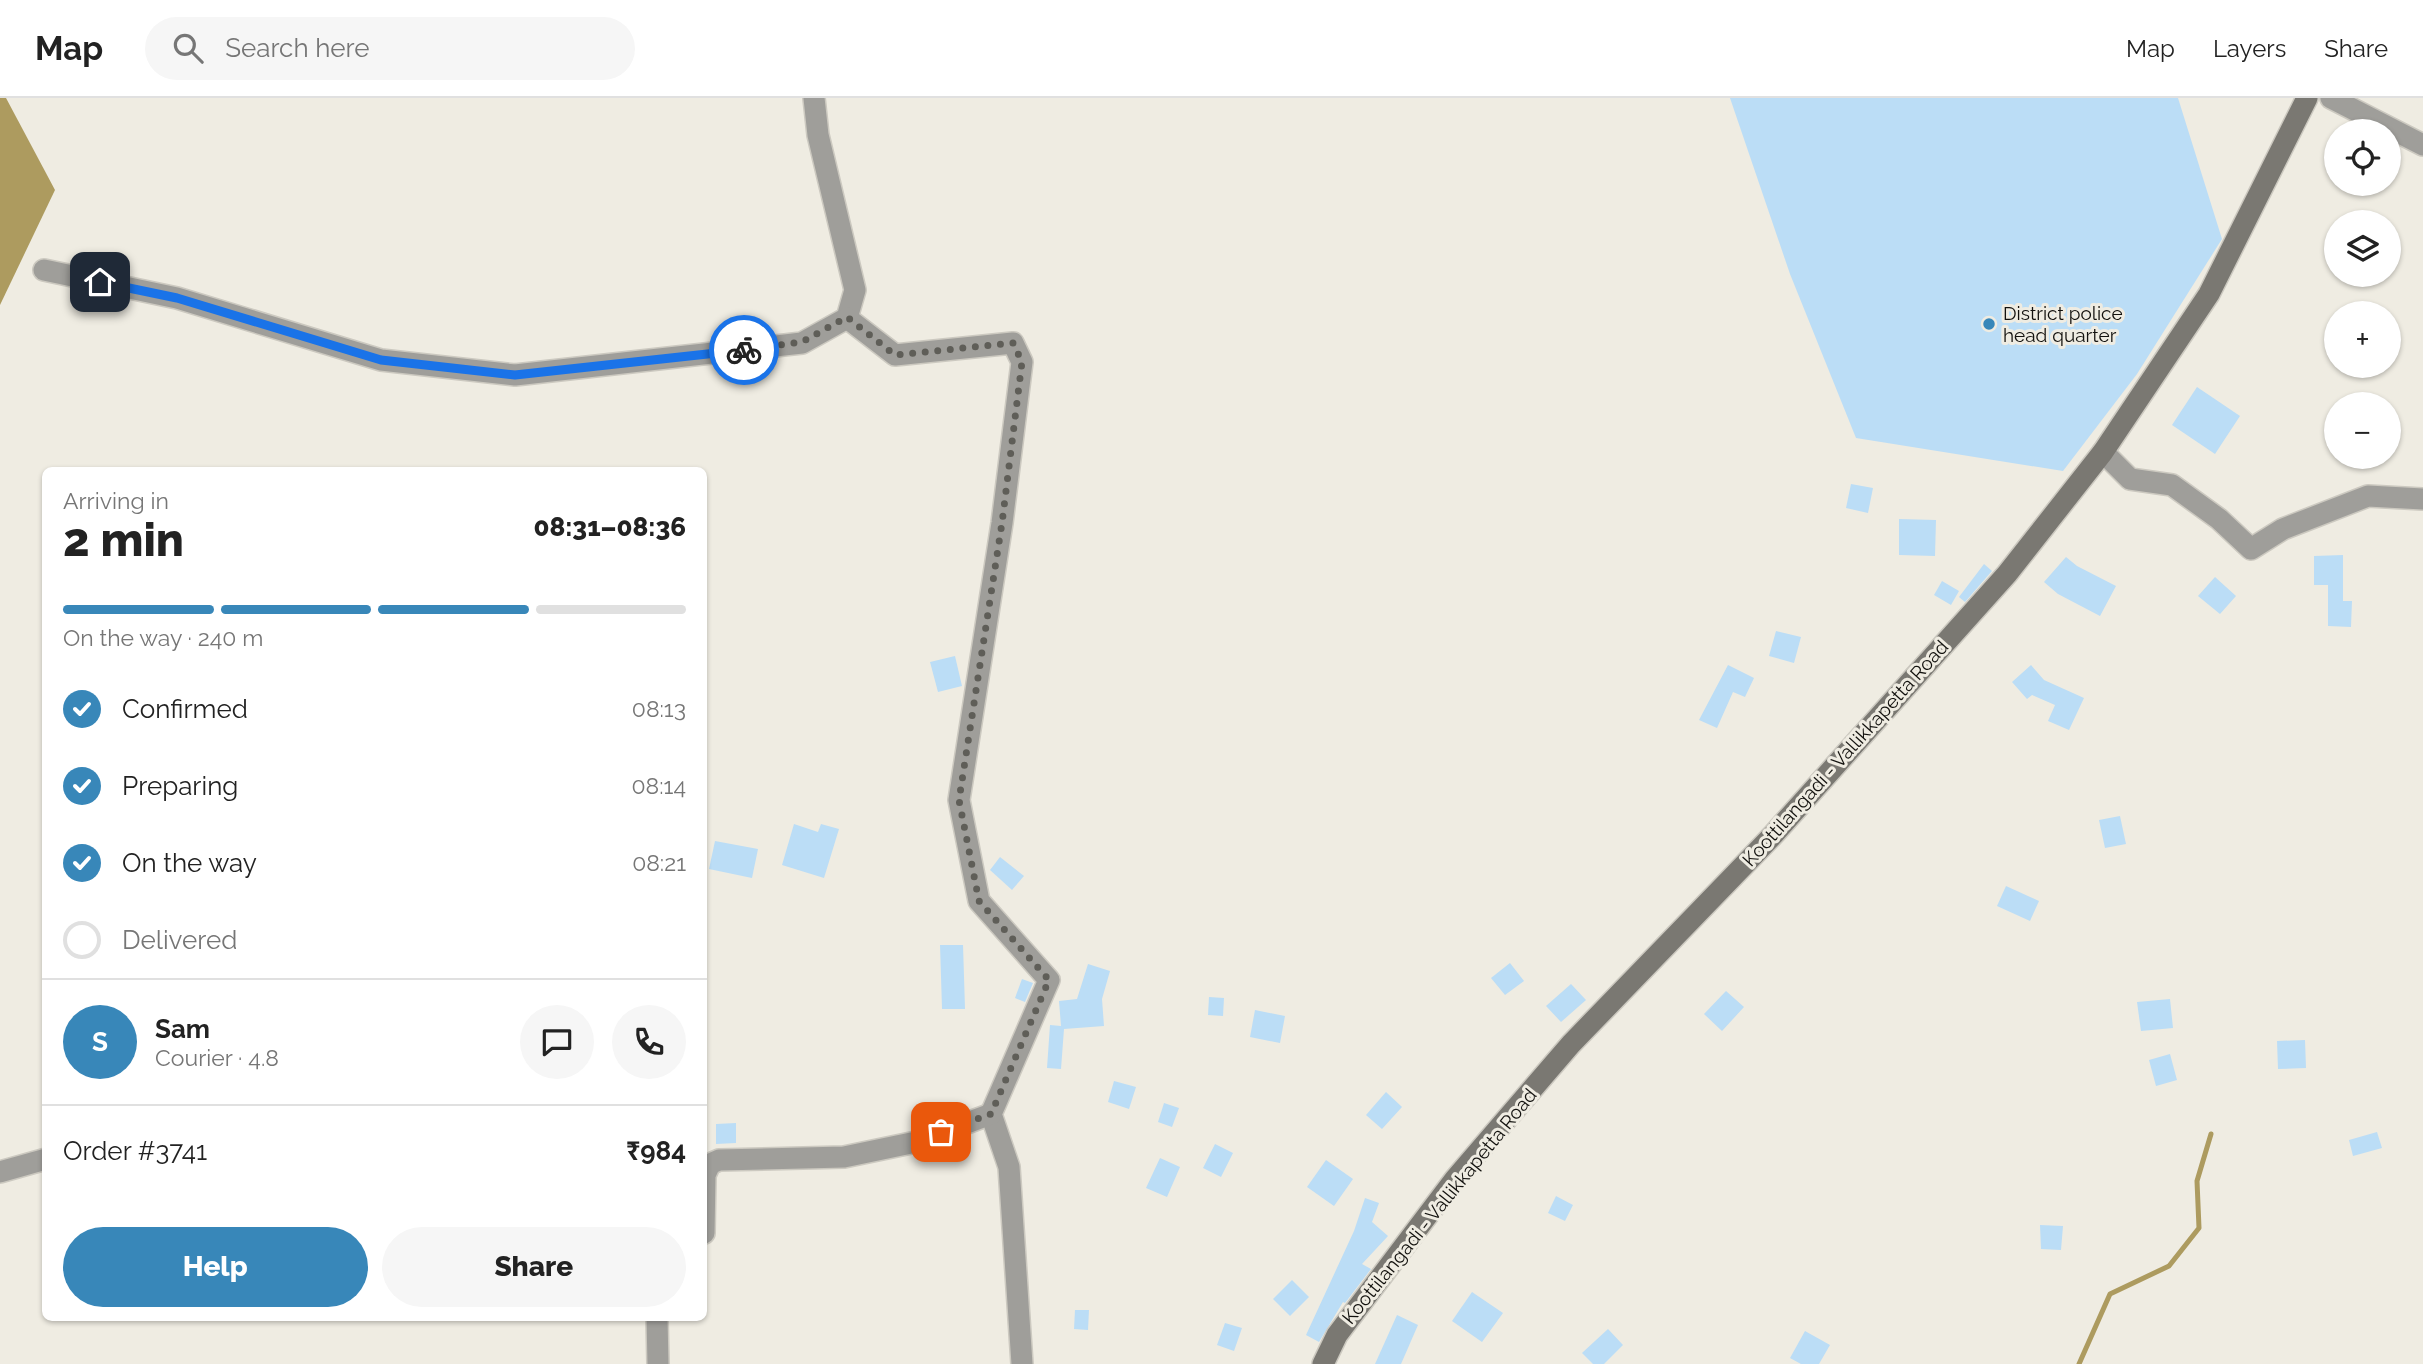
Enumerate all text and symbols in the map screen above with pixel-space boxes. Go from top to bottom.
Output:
search box [145,17,635,80]
text: Map [35,29,103,68]
icon: search [169,29,207,67]
text: Search here [225,33,370,63]
text: Map [2126,34,2175,63]
text: Layers [2213,34,2286,63]
text: Share [2324,34,2388,63]
map controls [2324,119,2401,469]
button: locate [2324,119,2401,196]
button: layers [2324,210,2401,287]
pin [70,252,130,312]
icon: home [81,263,119,301]
button: + [2324,301,2401,378]
place label: District police head quarter [2003,302,2123,346]
courier [709,315,779,385]
marker: District police head quarter [1981,316,1997,332]
icon: bike [725,331,763,369]
button: − [2324,392,2401,469]
text: Arriving in [63,487,169,514]
text: 08:31–08:36 [533,512,686,542]
text: 2 min [63,513,184,567]
text: On the way · 240 m [63,624,263,651]
street label: Koottilangadi - Vallikkapetta Road [1738,636,1952,870]
icon: check [63,690,101,728]
text: Confirmed [122,694,248,724]
text: 08:13 [632,695,686,722]
icon: check [63,767,101,805]
text: Preparing [122,771,238,801]
text: 08:14 [632,772,686,799]
icon: check [63,844,101,882]
text: On the way [122,848,257,878]
text: 08:21 [632,849,686,876]
text: Delivered [122,925,237,955]
button: chat [520,1005,594,1079]
button: phone [612,1005,686,1079]
text: Sam [155,1014,210,1044]
text: S [92,1027,108,1057]
text: Courier · 4.8 [155,1044,279,1071]
street label: Koottilangadi - Vallikkapetta Road [1337,1084,1541,1328]
pin [911,1102,971,1162]
icon: bag [922,1113,960,1151]
text: Order #3741 [63,1136,207,1166]
text: ₹984 [626,1136,686,1166]
button: Help [63,1227,368,1307]
button: Share [382,1227,686,1307]

